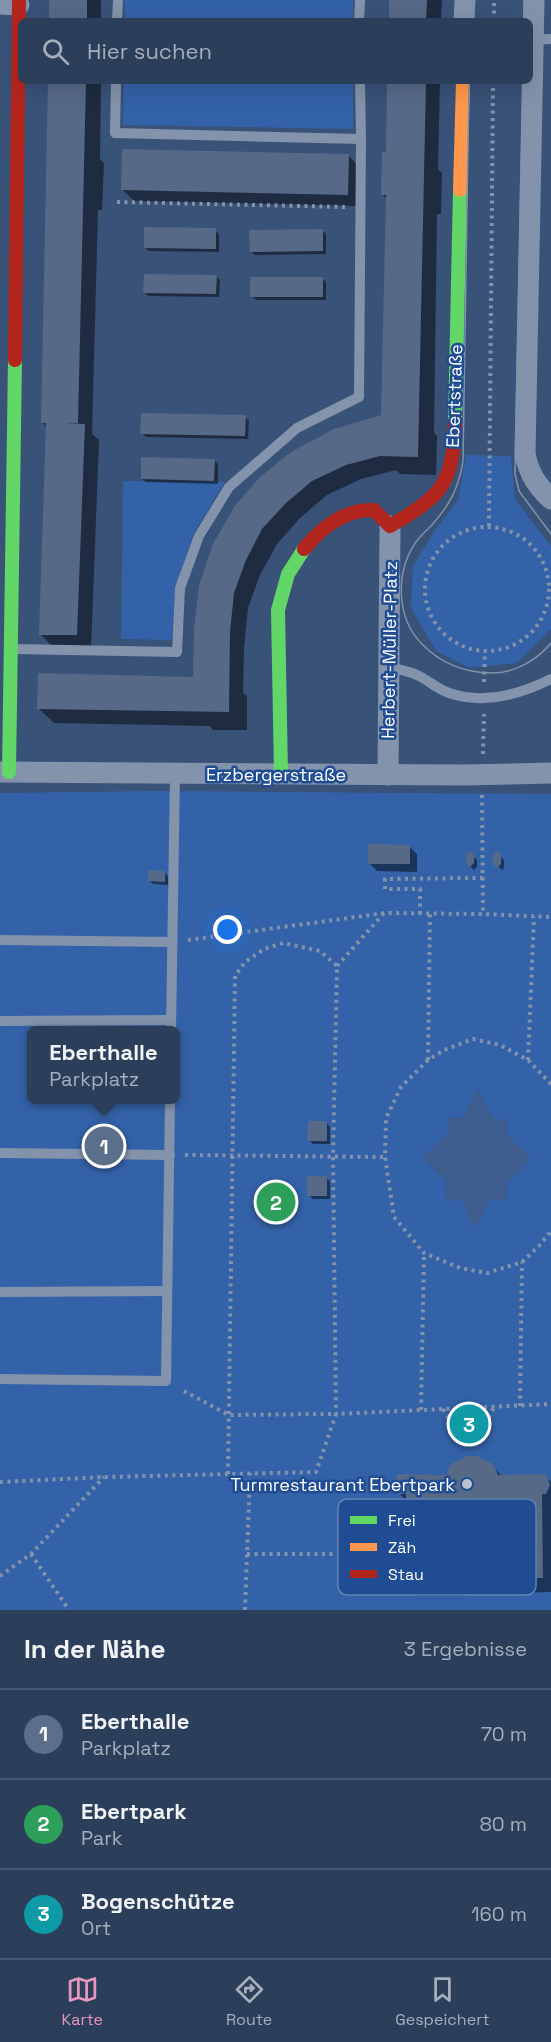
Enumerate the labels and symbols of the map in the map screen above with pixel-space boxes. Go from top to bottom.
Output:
street label: Ebertstraße [441,344,467,448]
street label: Herbert-Müller-Platz [376,561,402,739]
street label: Erzbergerstraße [206,763,346,786]
your location [213,915,242,944]
pin: 1 [84,1124,124,1168]
pin: 2 [256,1180,296,1224]
pin: 3 [450,1402,488,1446]
place label: Turmrestaurant Ebertpark [230,1473,455,1496]
marker: Turmrestaurant Ebertpark [460,1477,474,1491]
legend [338,1499,536,1595]
text: Frei [388,1510,416,1531]
text: Zäh [388,1537,416,1558]
text: Stau [388,1564,424,1585]

